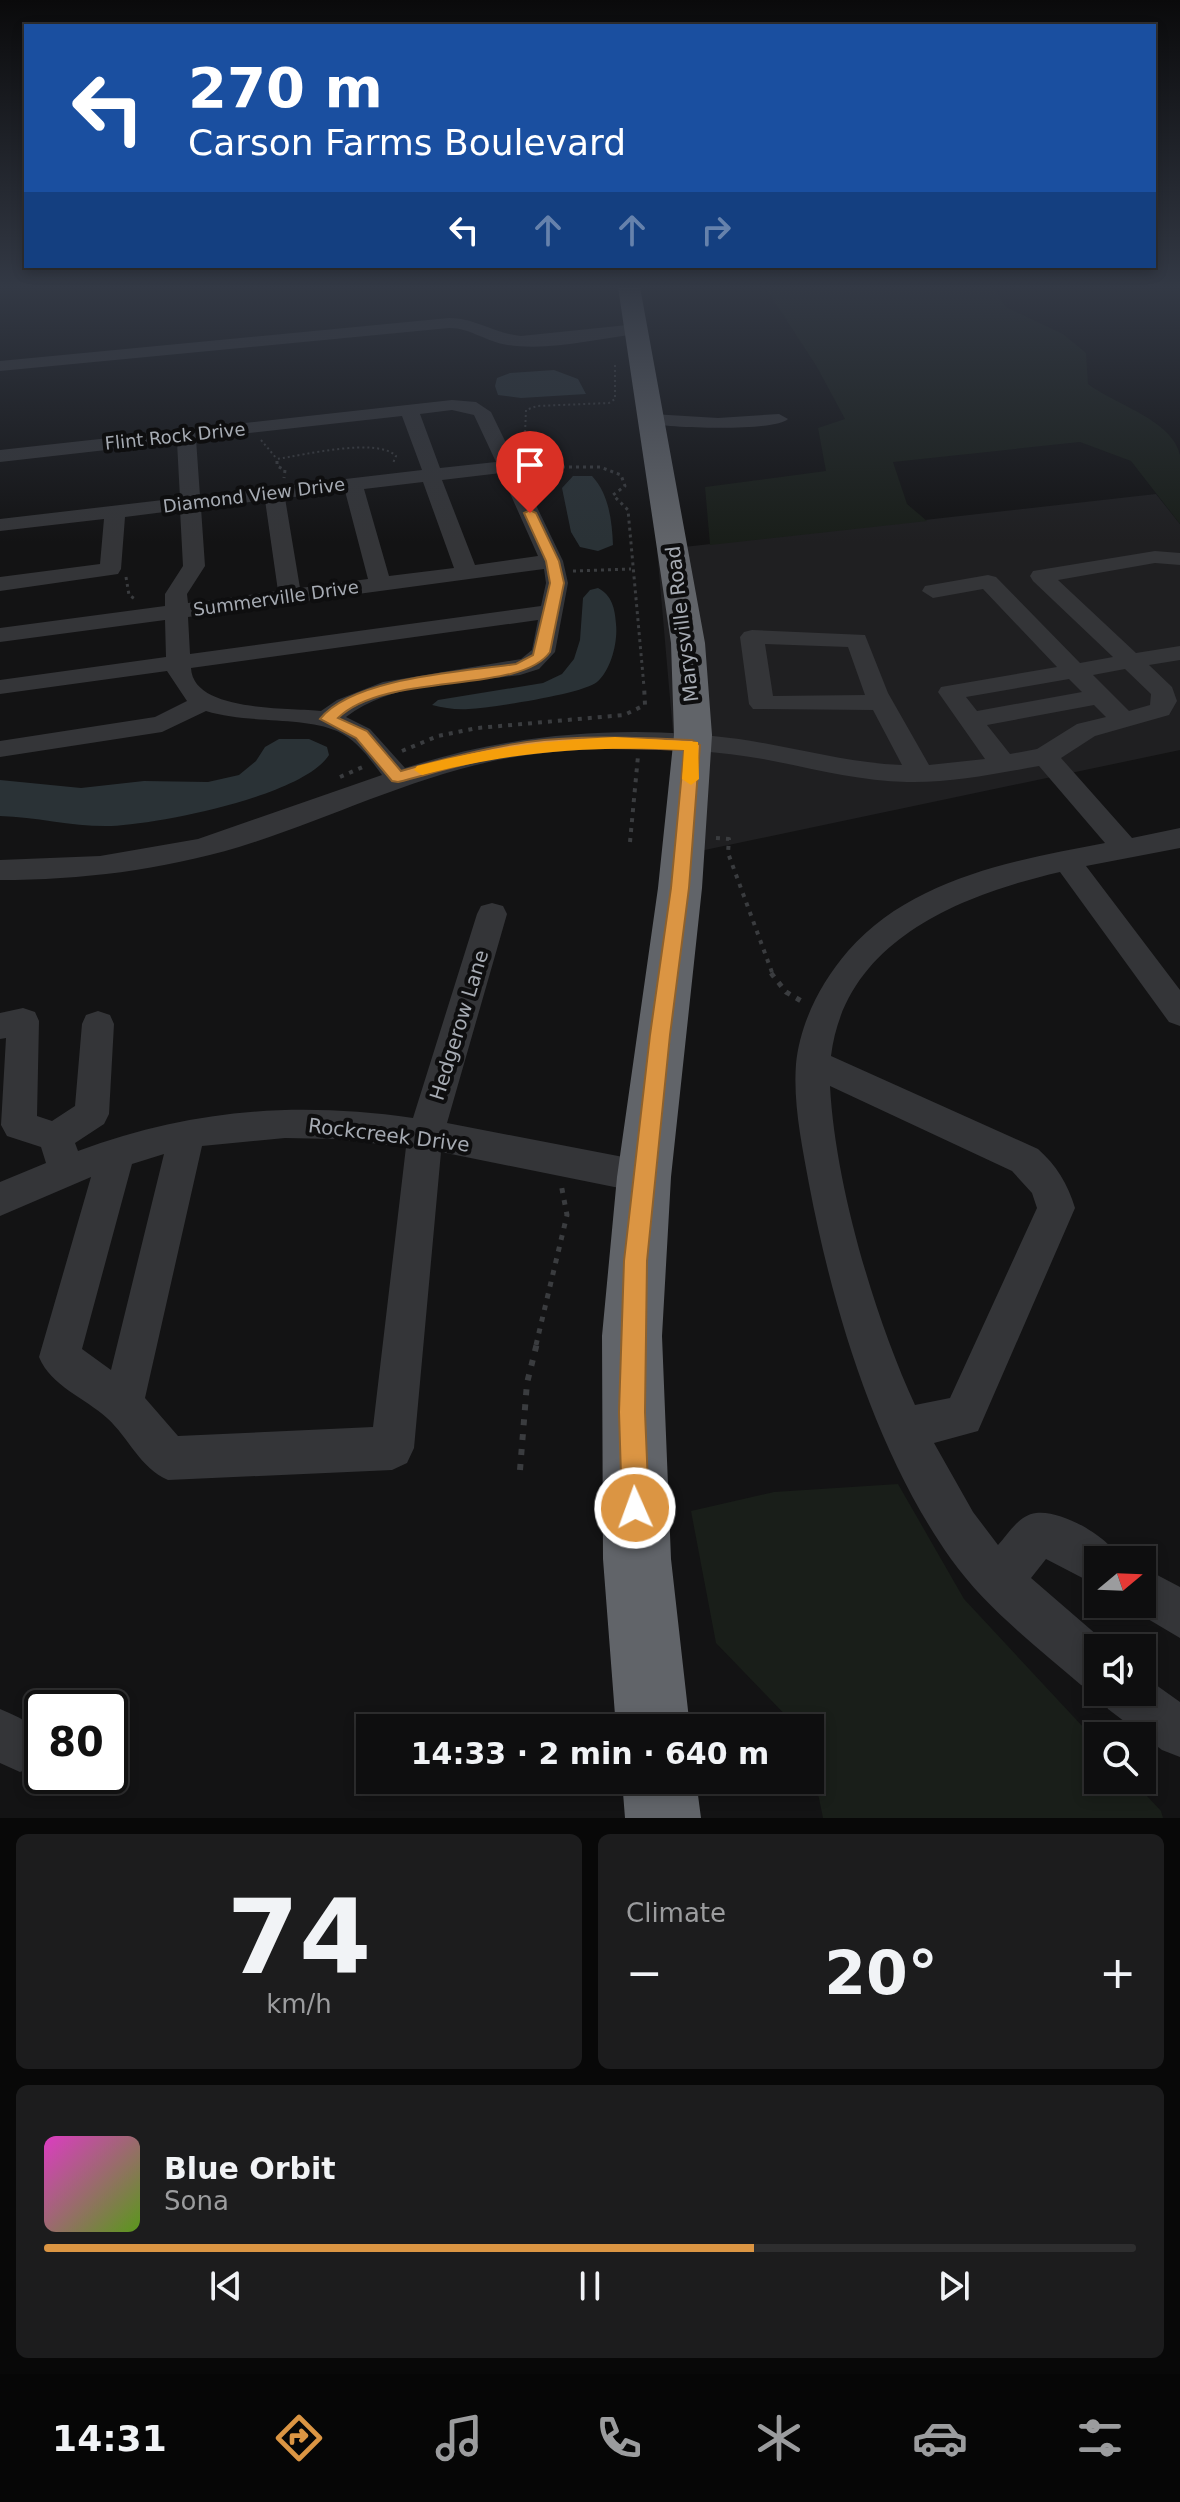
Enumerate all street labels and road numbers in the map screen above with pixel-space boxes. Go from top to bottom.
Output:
street label: Flint Rock Drive [104,418,246,454]
street label: Diamond View Drive [162,473,346,517]
street label: Marysville Road [661,544,703,704]
street label: Summerville Drive [192,576,360,620]
street label: Hedgerow Lane [425,947,493,1103]
street label: Rockcreek Drive [307,1113,471,1157]

